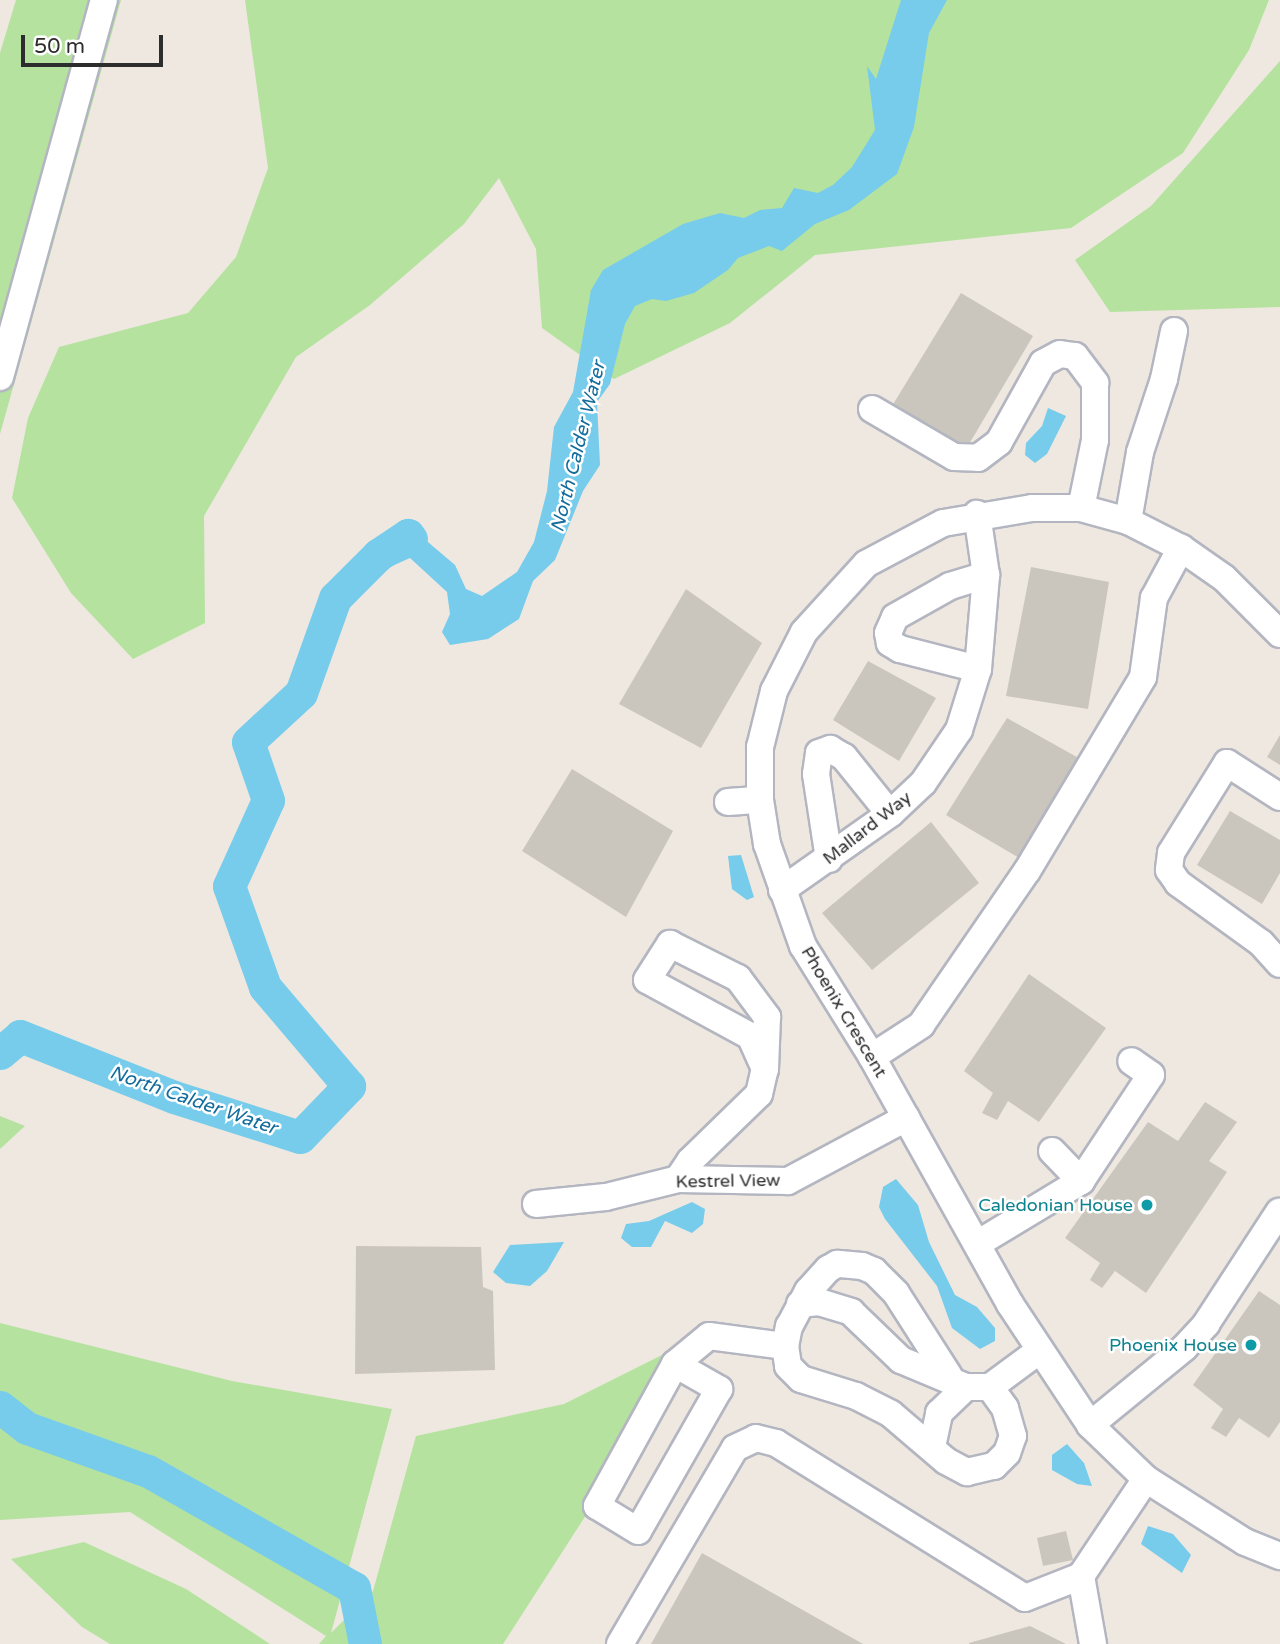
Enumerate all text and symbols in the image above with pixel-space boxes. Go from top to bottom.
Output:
scale bar [24,21,166,65]
text: 50 m [34,34,85,59]
water label: North Calder Water [547,359,611,535]
street label: Mallard Way [818,787,916,869]
street label: Phoenix Crescent [796,943,892,1081]
water label: North Calder Water [106,1062,280,1140]
street label: Kestrel View [675,1169,781,1193]
place label: Caledonian House [978,1194,1133,1216]
marker: Caledonian House [1139,1197,1155,1213]
place label: Phoenix House [1109,1334,1237,1356]
marker: Phoenix House [1243,1337,1259,1353]

